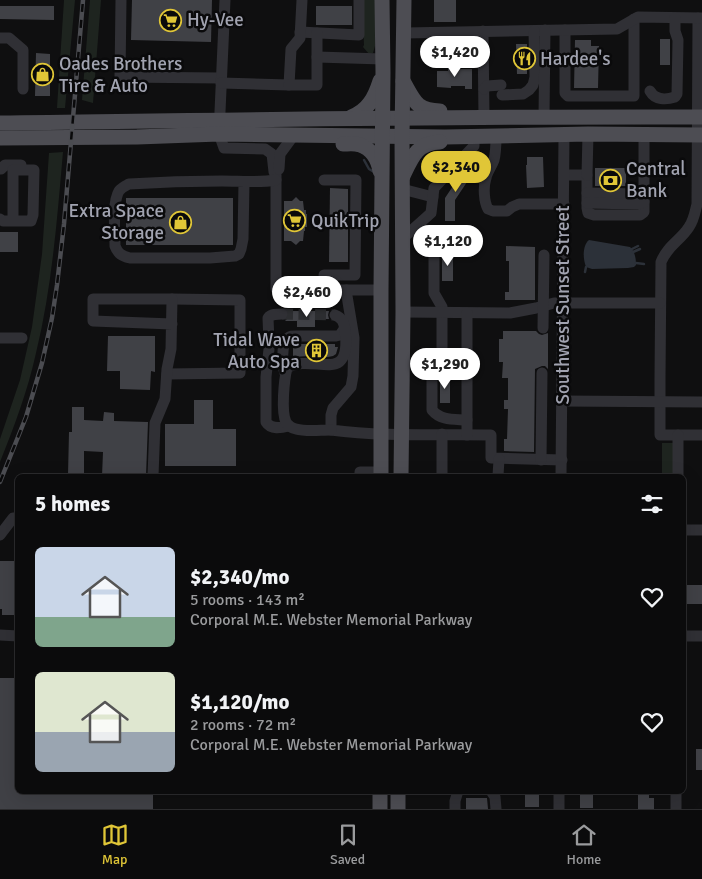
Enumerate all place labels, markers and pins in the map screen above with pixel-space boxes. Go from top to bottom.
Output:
supermarket icon: Hy-Vee [159,8,183,32]
place label: Hy-Vee [187,8,244,32]
pin: $1,420 [414,36,496,78]
restaurant icon: Hardee's [512,47,536,71]
place label: Hardee's [540,47,611,71]
place label: Oades Brothers Tire & Auto [59,52,182,98]
shop icon: Oades Brothers Tire & Auto [31,63,55,87]
pin: $2,340 [415,150,497,193]
place label: Central Bank [626,157,686,203]
bank icon: Central Bank [598,168,622,192]
place label: Extra Space Storage [69,199,164,245]
supermarket icon: QuikTrip [283,209,307,233]
place label: QuikTrip [311,209,379,233]
shop icon: Extra Space Storage [168,210,192,234]
pin: $1,120 [407,224,489,267]
pin: $2,460 [266,276,348,318]
place label: Tidal Wave Auto Spa [213,328,300,374]
building icon: Tidal Wave Auto Spa [304,339,328,363]
pin: $1,290 [404,348,486,390]

